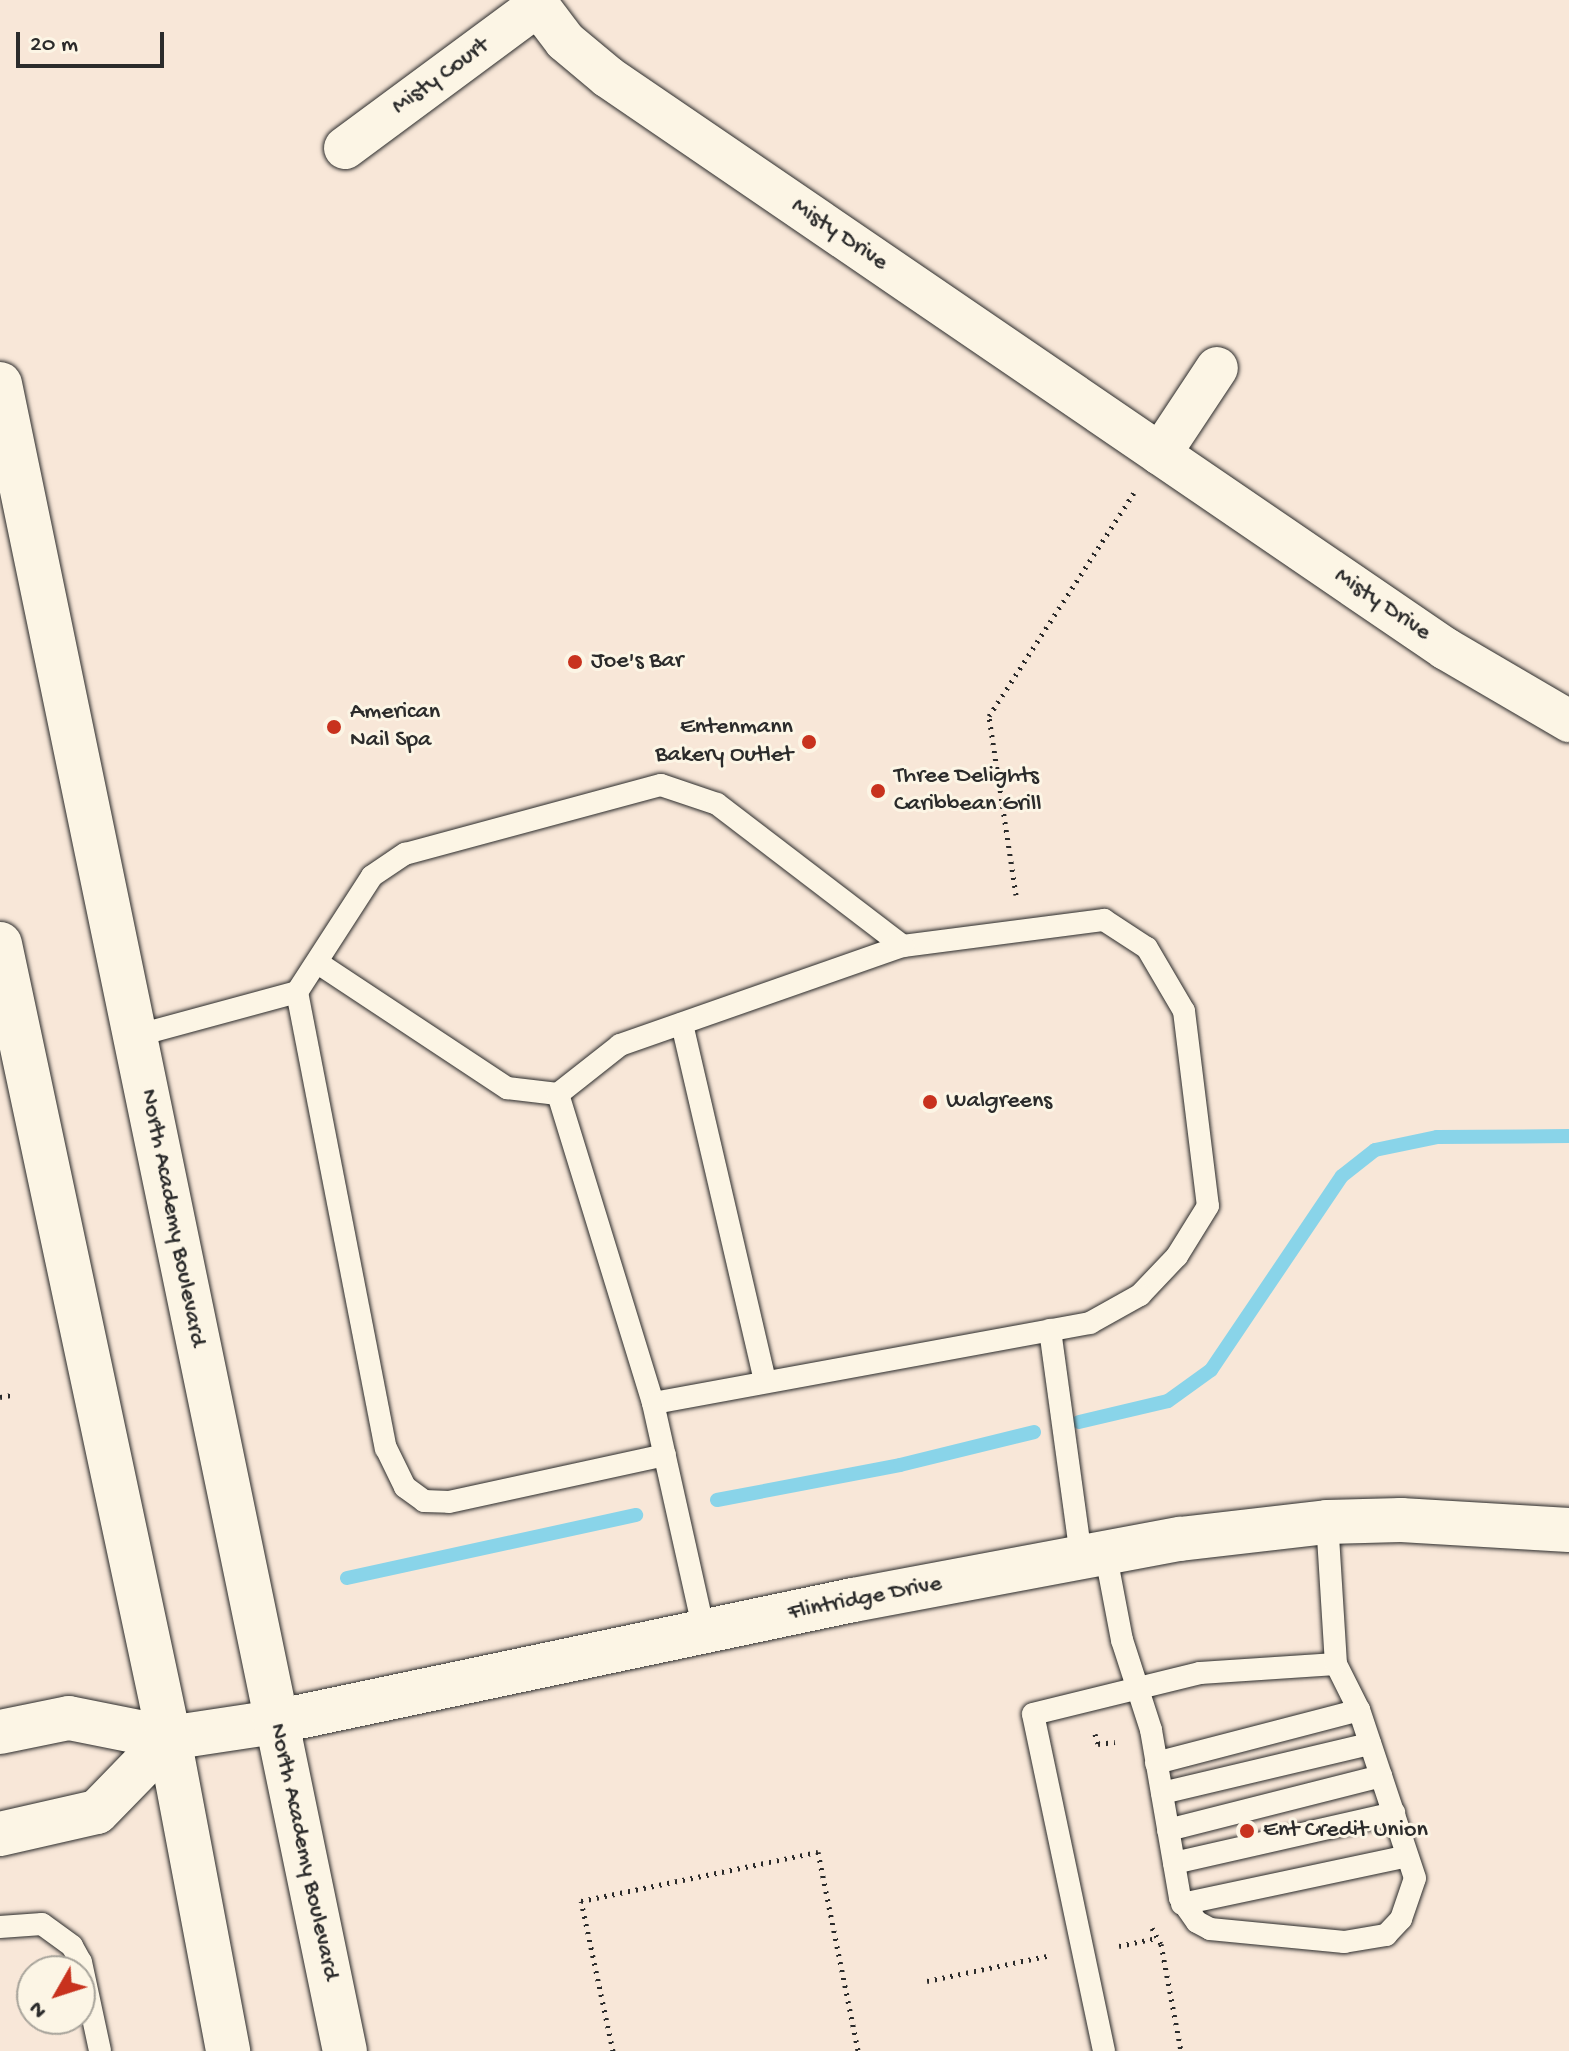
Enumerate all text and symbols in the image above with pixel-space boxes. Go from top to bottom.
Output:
scale bar [20,16,168,66]
text: 20 m [30,31,78,60]
street label: Misty Court [387,32,495,122]
street label: Misty Drive [785,192,893,278]
street label: Misty Drive [1328,562,1436,648]
place label: Joe's Bar [591,648,683,676]
marker: Joe's Bar [566,653,584,671]
place label: American Nail Spa [350,699,440,755]
place label: Entenmann Bakery Outlet [655,714,793,770]
marker: American Nail Spa [325,718,343,736]
marker: Entenmann Bakery Outlet [800,733,818,751]
place label: Three Delights Caribbean Grill [894,763,1042,819]
marker: Three Delights Caribbean Grill [869,782,887,800]
street label: North Academy Boulevard [133,1087,211,1349]
place label: Walgreens [946,1088,1052,1116]
marker: Walgreens [921,1093,939,1111]
street label: Flintridge Drive [786,1570,944,1628]
street label: North Academy Boulevard [262,1721,344,1983]
place label: Ent Credit Union [1263,1817,1428,1845]
marker: Ent Credit Union [1238,1822,1256,1840]
north arrow [16,1955,96,2035]
text: N [24,1995,54,2023]

